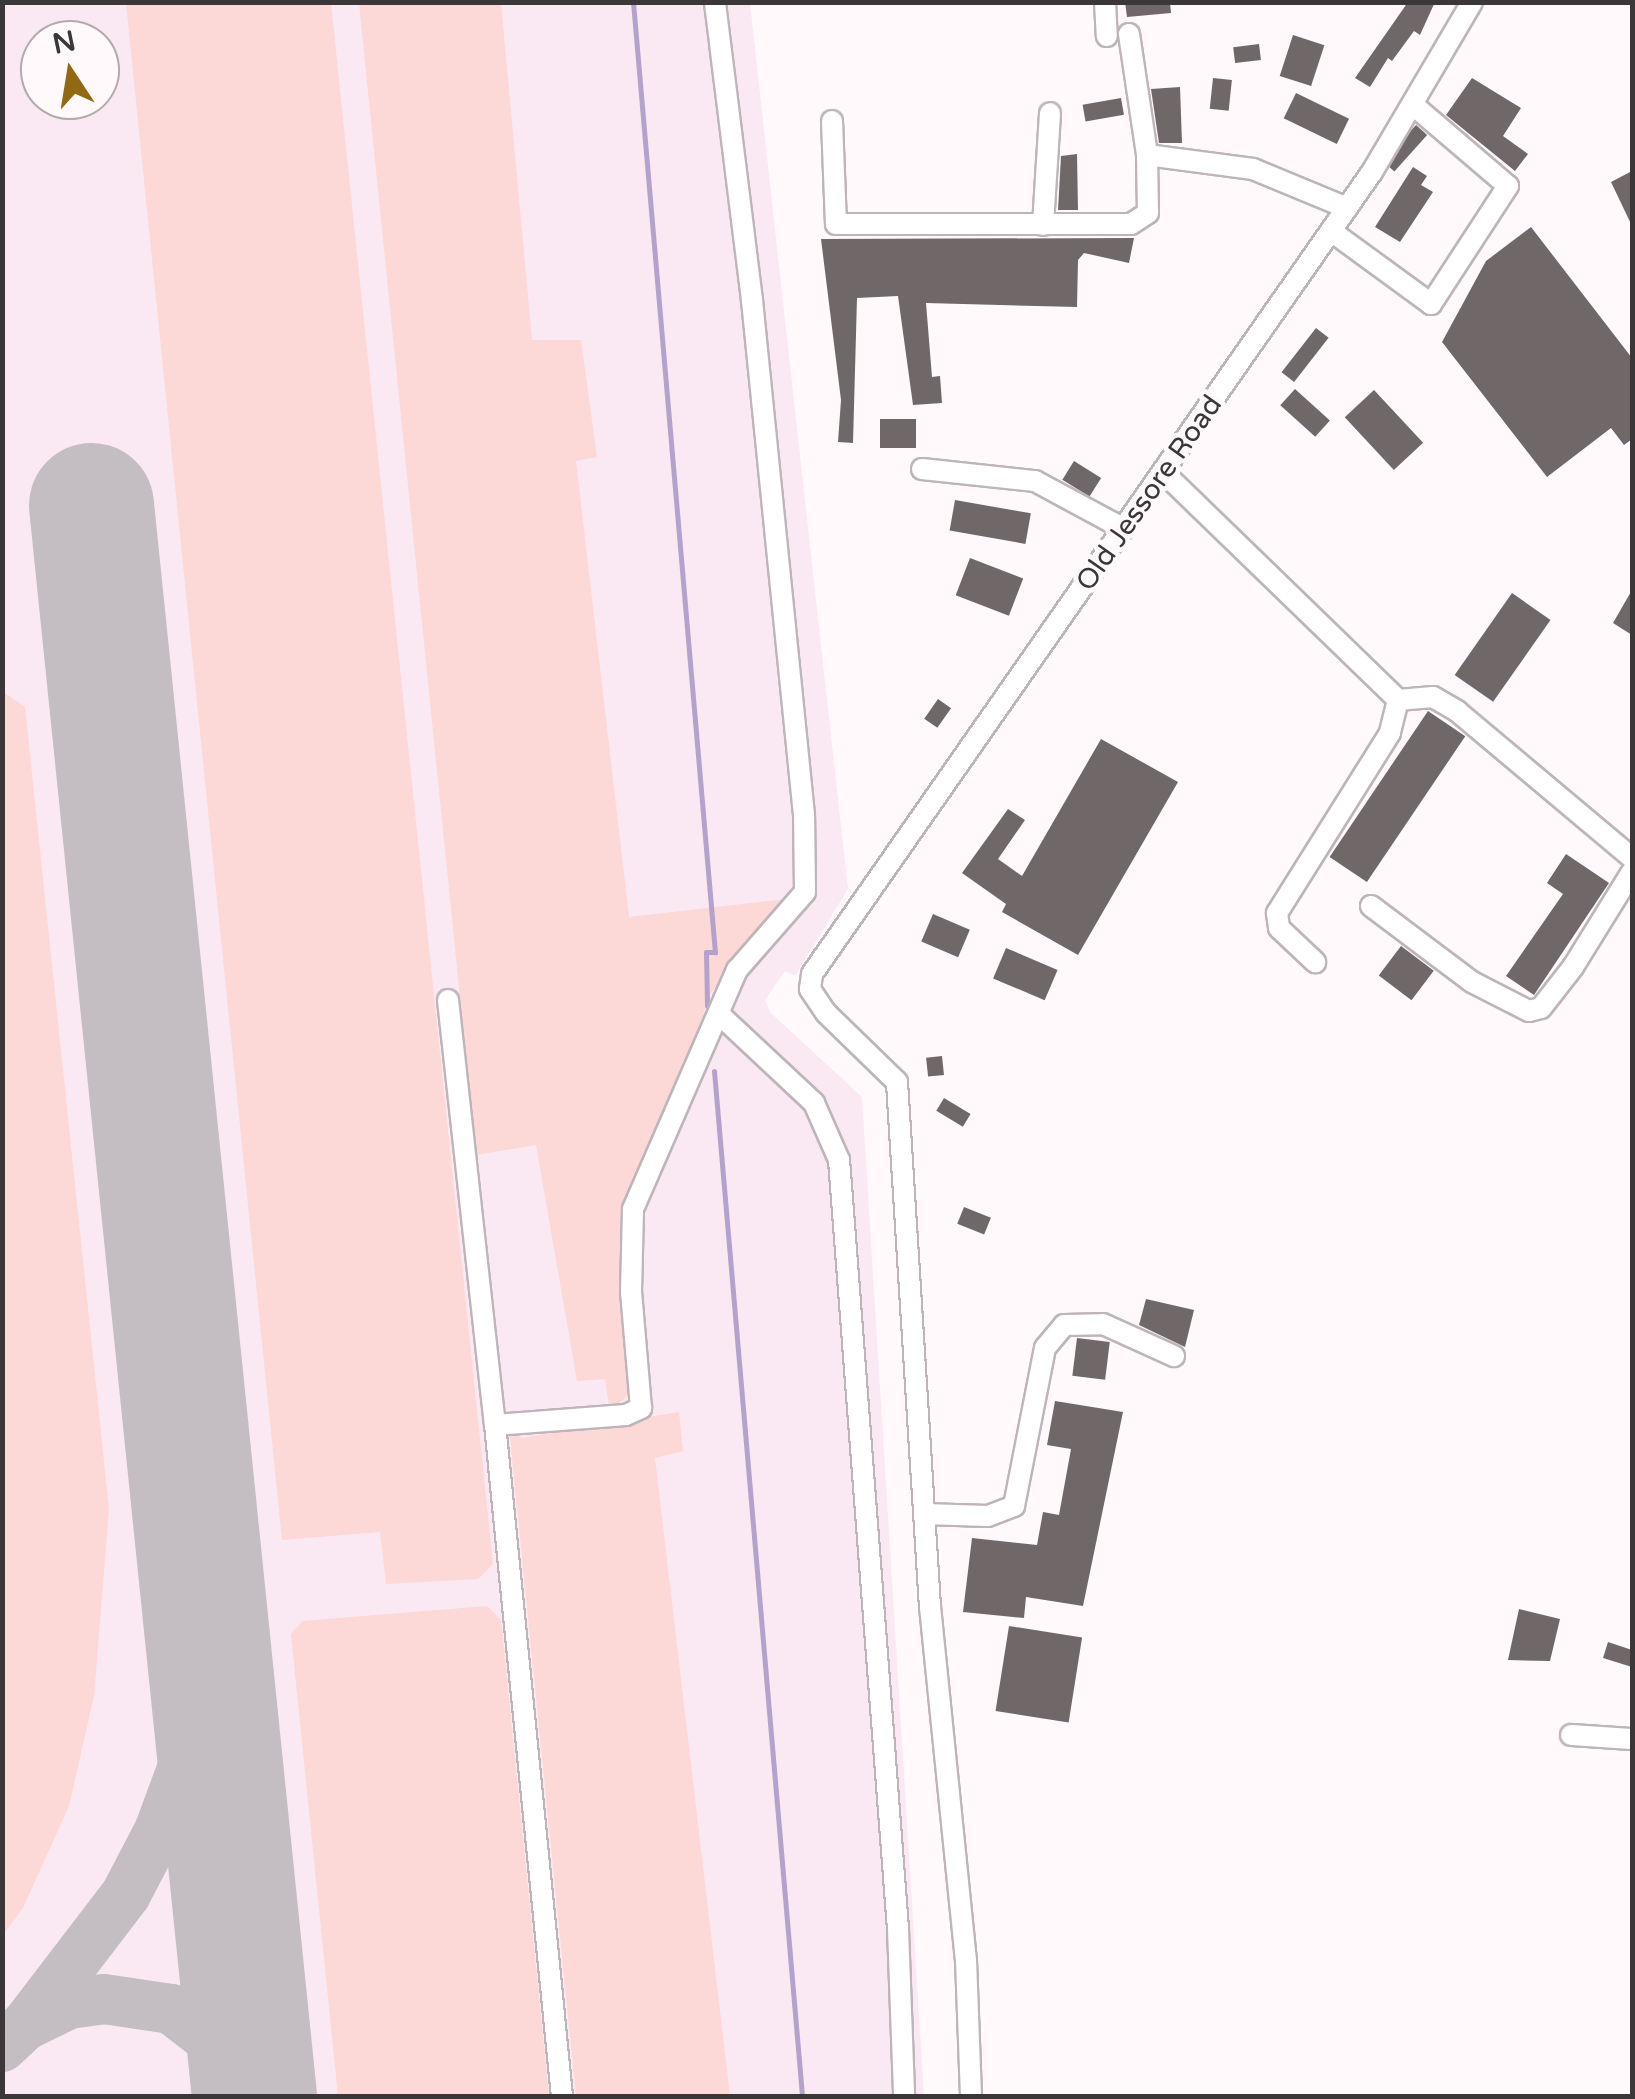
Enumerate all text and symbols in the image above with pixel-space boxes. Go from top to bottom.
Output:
north arrow [20,20,120,120]
text: N [50,24,79,62]
street label: Old Jessore Road [1069,389,1229,597]

